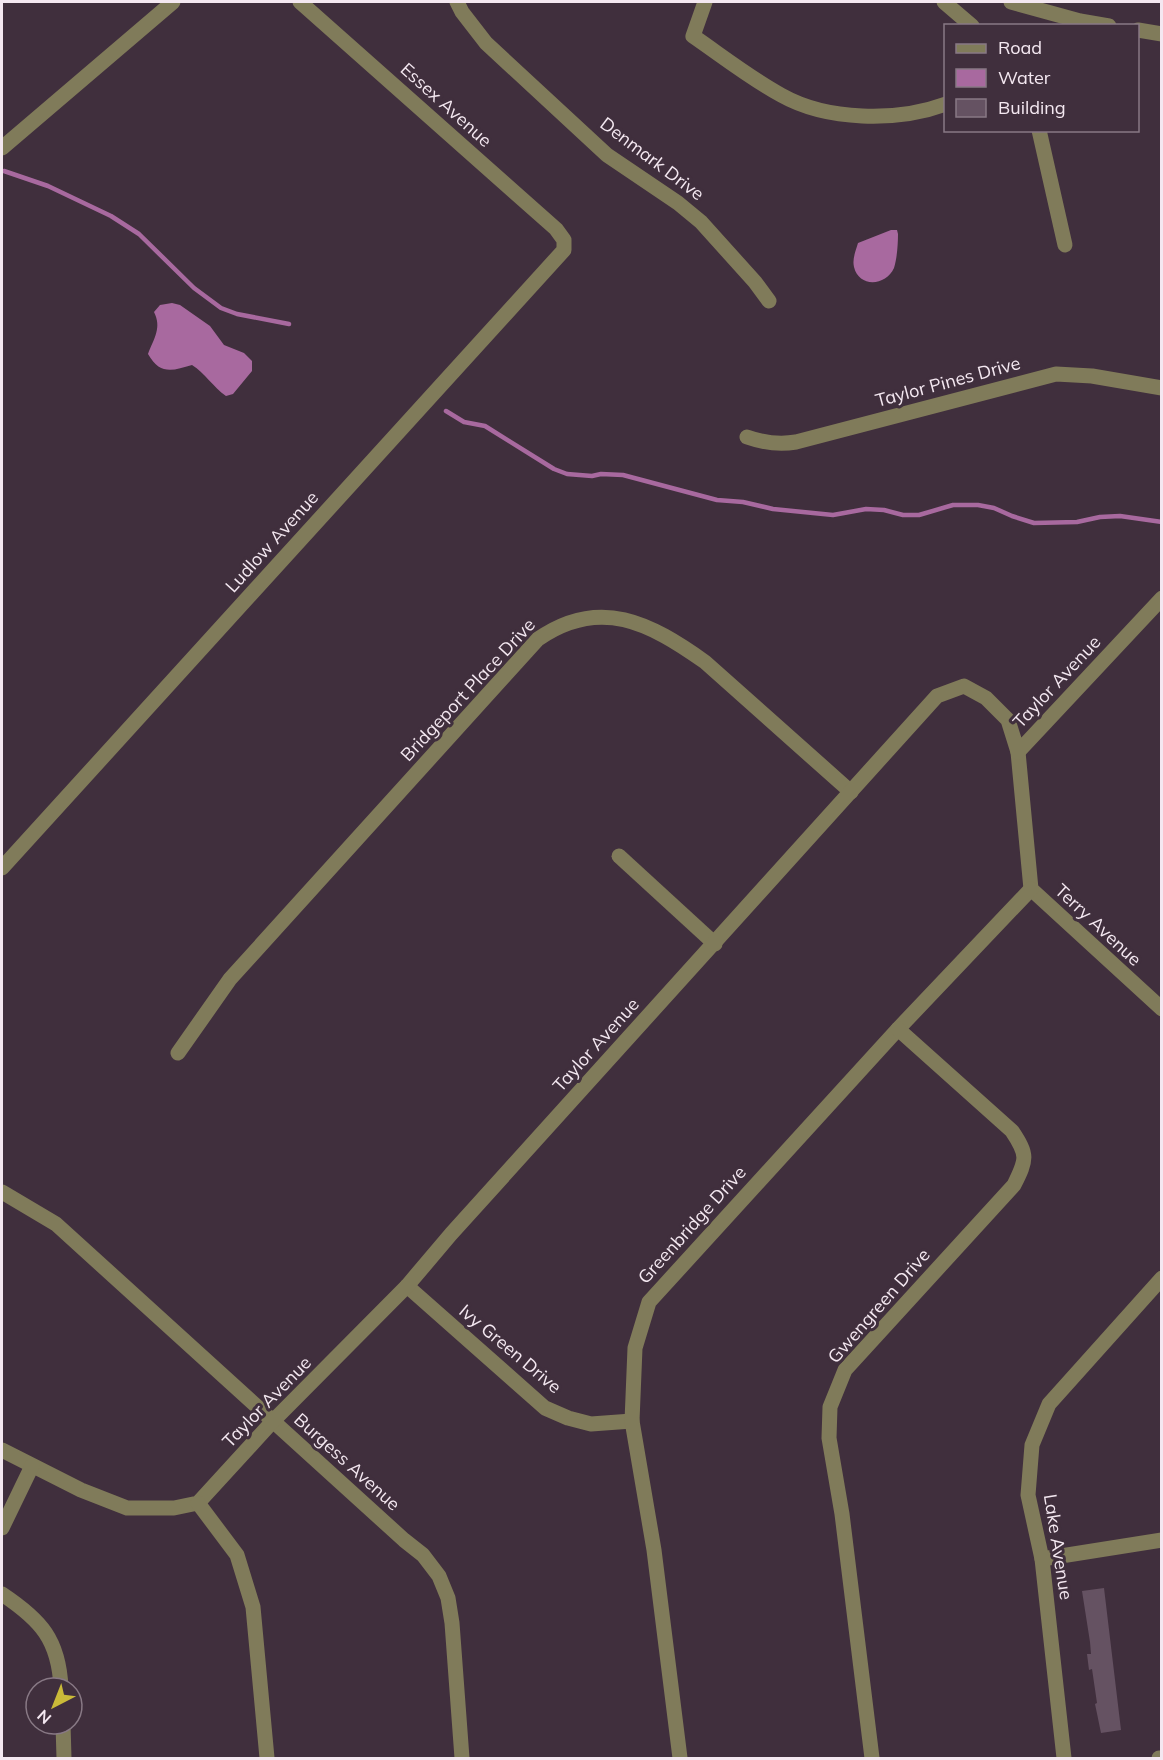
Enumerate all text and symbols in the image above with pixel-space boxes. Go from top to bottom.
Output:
legend [944,24,1139,132]
text: Road [998,36,1042,59]
street label: Essex Avenue [396,58,497,152]
text: Water [998,66,1051,89]
text: Building [998,96,1066,119]
street label: Denmark Drive [596,112,709,205]
street label: Taylor Pines Drive [873,351,1023,412]
street label: Ludlow Avenue [220,486,323,597]
street label: Bridgeport Place Drive [395,613,540,766]
street label: Taylor Avenue [1008,631,1105,733]
street label: Terry Avenue [1050,879,1146,971]
street label: Taylor Avenue [548,993,644,1096]
street label: Greenbridge Drive [633,1161,751,1288]
street label: Gwengreen Drive [823,1244,935,1368]
street label: Ivy Green Drive [454,1299,566,1398]
street label: Taylor Avenue [217,1351,316,1452]
street label: Burgess Avenue [289,1408,405,1515]
street label: Lake Avenue [1039,1492,1078,1601]
north arrow [24,1676,84,1736]
text: N [33,1706,55,1729]

